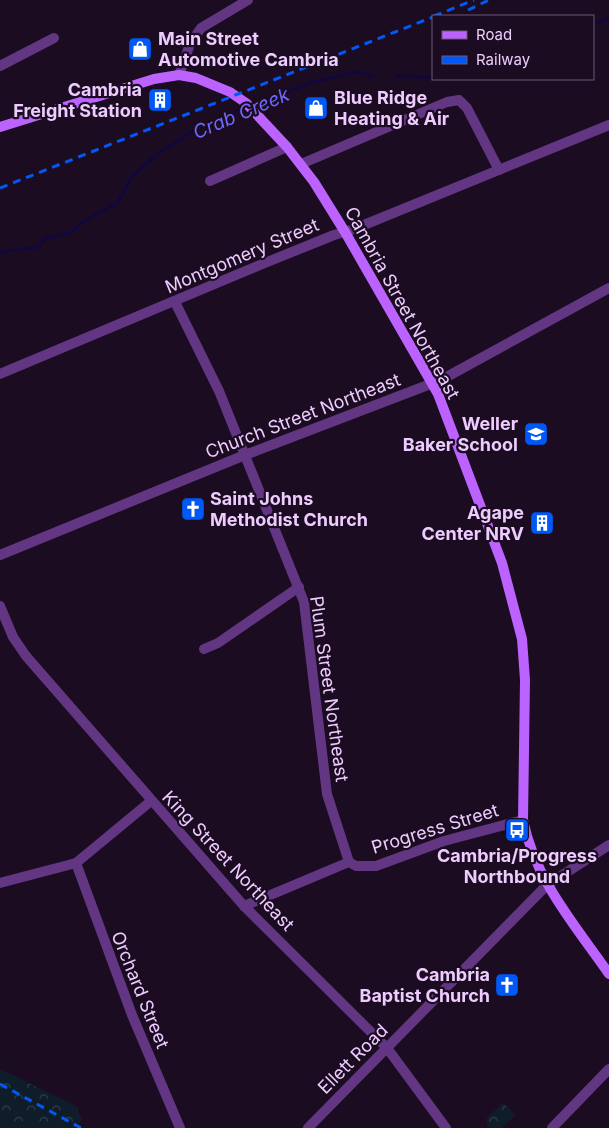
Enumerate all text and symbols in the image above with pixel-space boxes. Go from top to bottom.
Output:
legend [432,15,594,80]
text: Road [476,25,512,44]
place label: Main Street Automotive Cambria [158,28,339,70]
shop icon: Main Street Automotive Cambria [127,36,153,62]
text: Railway [476,50,531,69]
place label: Cambria Freight Station [13,79,142,121]
water label: Crab Creek [190,83,293,144]
building icon: Cambria Freight Station [147,87,173,113]
place label: Blue Ridge Heating & Air [334,87,449,129]
shop icon: Blue Ridge Heating & Air [303,95,329,121]
street label: Cambria Street Northeast [341,203,464,403]
street label: Montgomery Street [162,214,322,297]
street label: Church Street Northeast [202,369,403,462]
place label: Weller Baker School [403,413,518,455]
school or university icon: Weller Baker School [523,421,549,447]
place label: Saint Johns Methodist Church [210,488,368,530]
church icon: Saint Johns Methodist Church [180,496,206,522]
place label: Agape Center NRV [421,502,524,544]
building icon: Agape Center NRV [529,510,555,536]
street label: Plum Street Northeast [306,595,353,783]
street label: King Street Northeast [158,786,299,935]
street label: Progress Street [369,799,501,858]
bus stop icon: Cambria/Progress Northbound [504,817,530,843]
place label: Cambria/Progress Northbound [437,845,597,887]
street label: Orchard Street [107,928,174,1052]
place label: Cambria Baptist Church [359,964,490,1006]
church icon: Cambria Baptist Church [494,972,520,998]
street label: Ellett Road [313,1019,392,1098]

